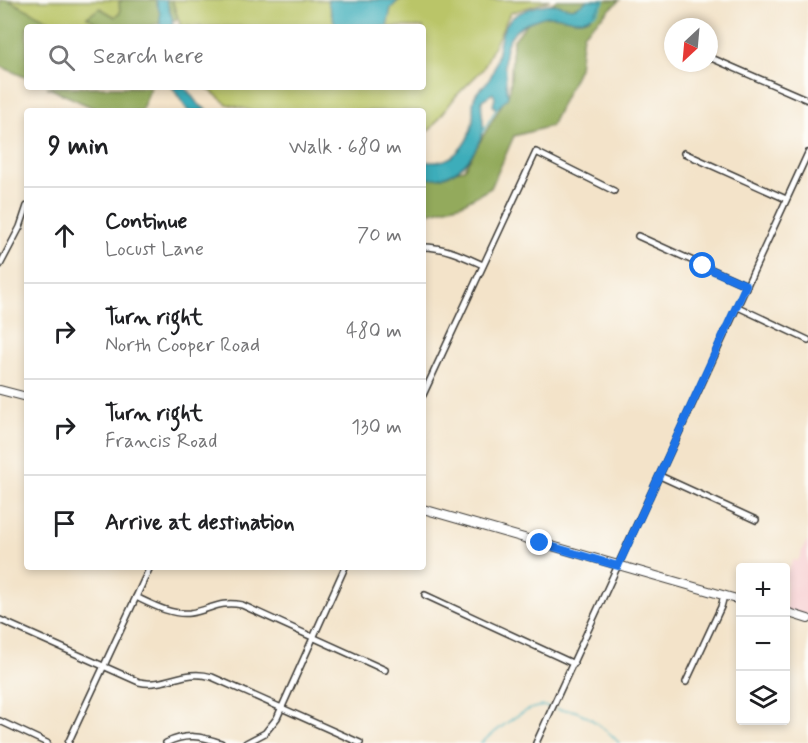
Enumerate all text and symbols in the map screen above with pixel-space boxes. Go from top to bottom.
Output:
north arrow [664,18,718,72]
search box [24,24,426,90]
icon: search [45,41,78,74]
text: Search here [93,43,204,71]
text: 9 min [48,130,109,164]
text: Walk · 680 m [289,134,402,161]
text: Continue [105,208,187,236]
icon: ahead [48,219,81,252]
text: 70 m [357,222,402,249]
text: Locust Lane [105,236,204,263]
route start [689,252,715,278]
text: Turn right [105,304,203,332]
icon: right [48,315,81,348]
text: 480 m [346,318,402,345]
text: North Cooper Road [105,332,260,359]
text: Turn right [105,400,203,428]
icon: right [48,411,81,444]
text: 130 m [351,414,402,441]
text: Francis Road [105,428,217,455]
icon: arrive [48,507,81,540]
text: Arrive at destination [105,509,295,537]
route end [526,529,552,555]
map controls [736,563,790,725]
button: + [736,563,790,617]
button: − [736,617,790,671]
button: layers [736,671,790,725]

